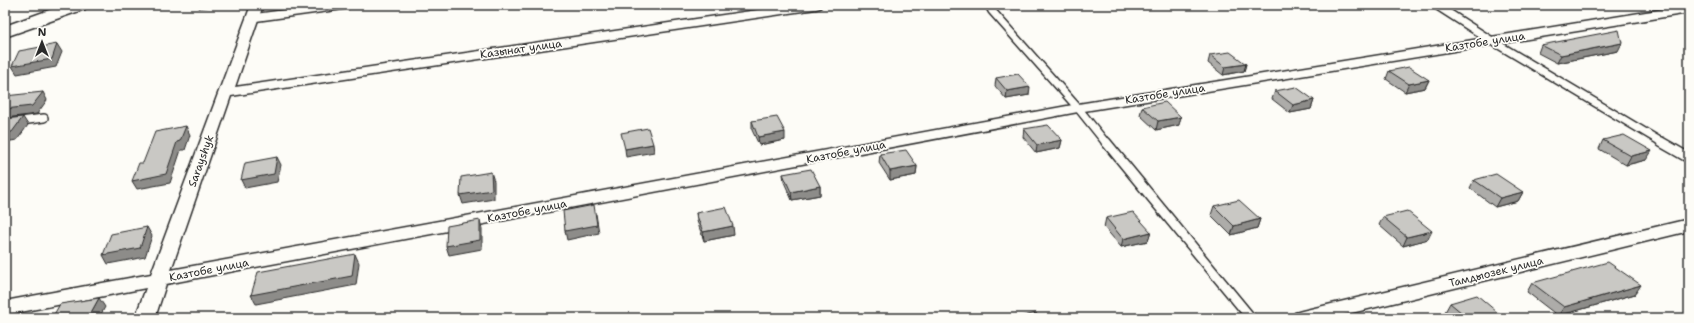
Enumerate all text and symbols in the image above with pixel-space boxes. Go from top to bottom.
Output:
north arrow [22,22,62,62]
text: N [38,25,47,40]
street label: Казтобе улица [1444,28,1526,56]
street label: Казынат улица [479,36,563,62]
street label: Казтобе улица [1124,80,1206,108]
street label: Sarayshyk [185,133,217,189]
street label: Казтобе улица [805,137,887,167]
street label: Казтобе улица [486,196,568,226]
street label: Тамдыозек улица [1447,253,1545,291]
street label: Казтобе улица [168,255,250,285]

